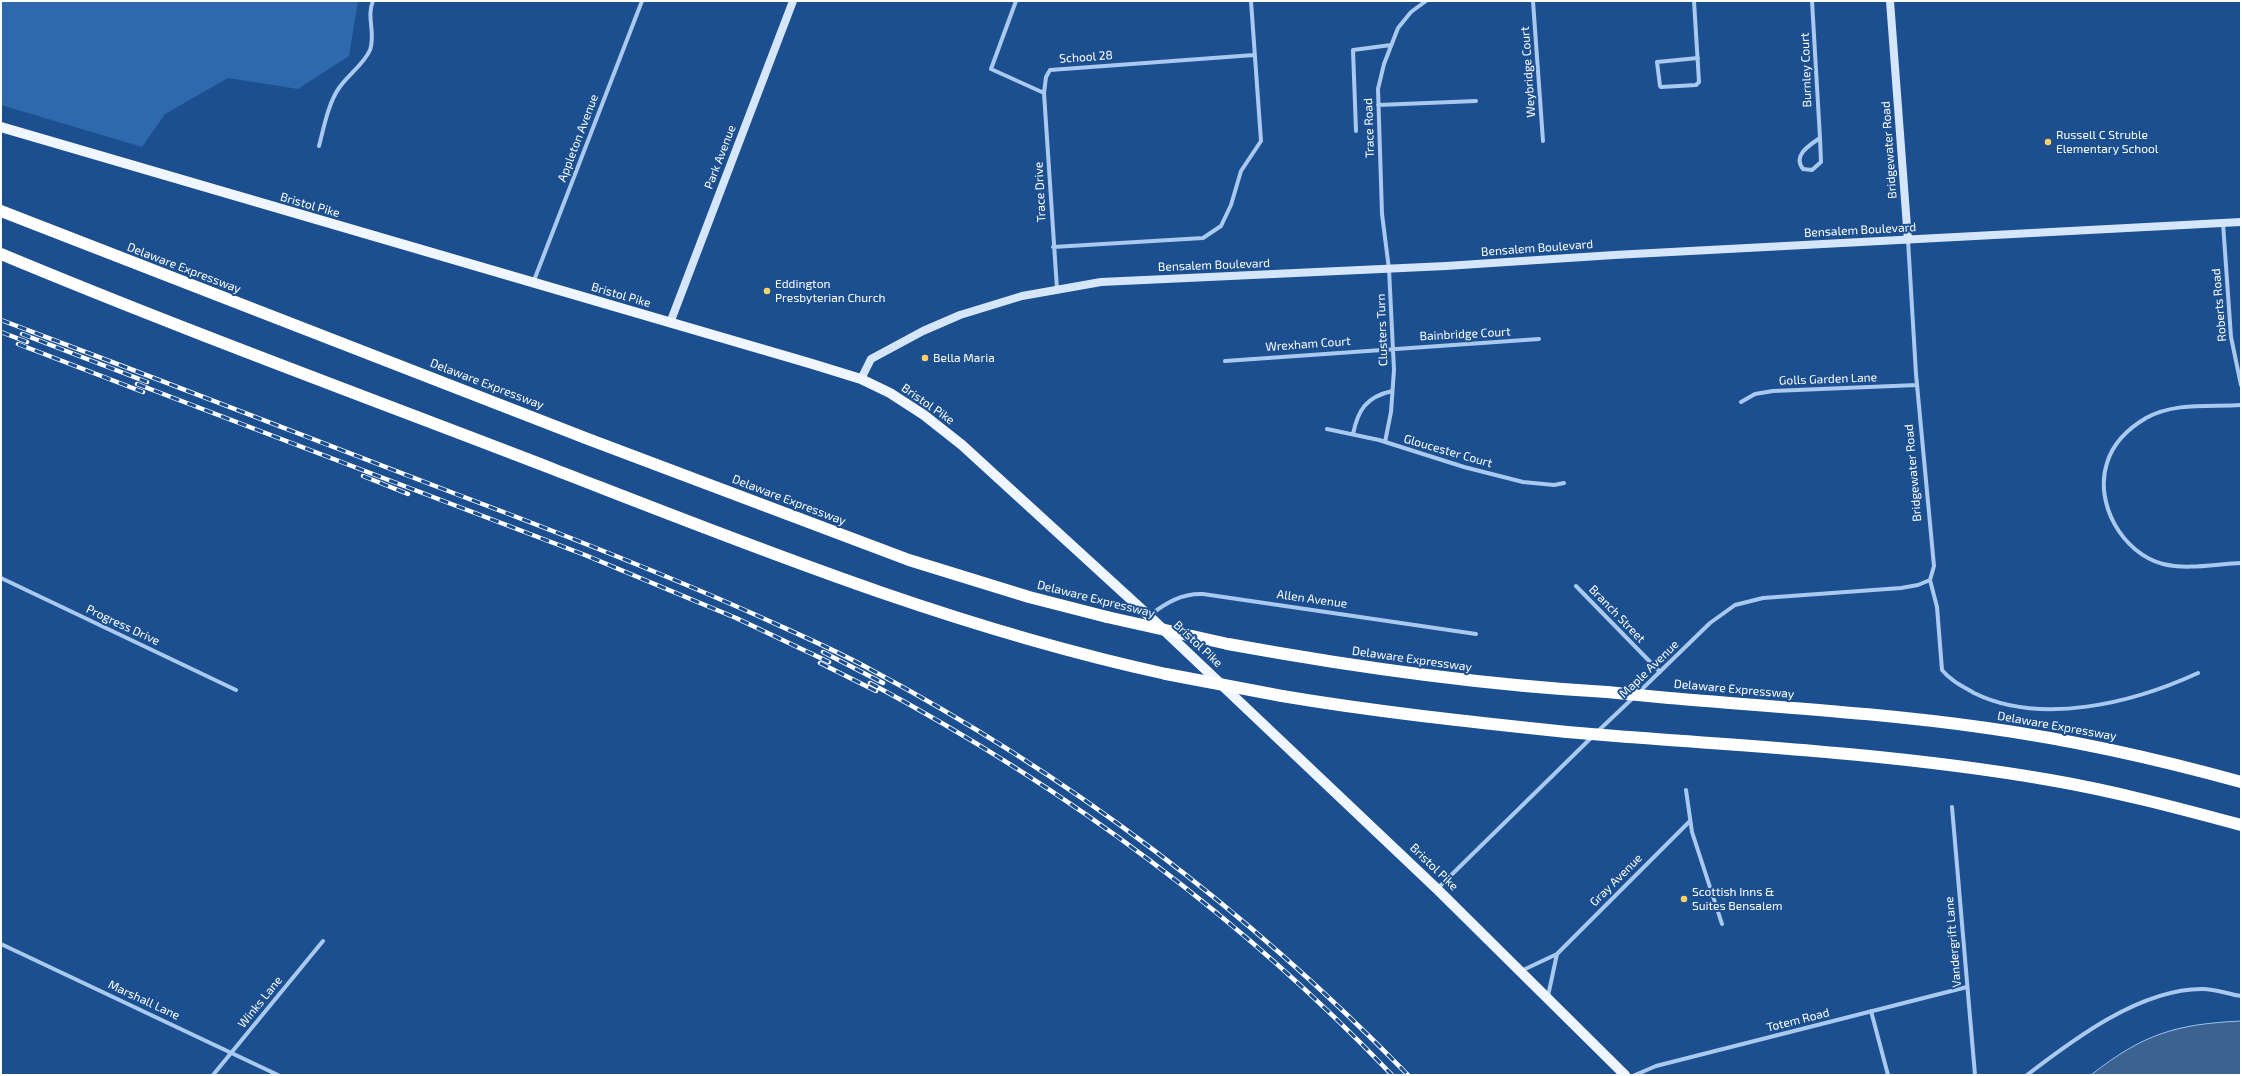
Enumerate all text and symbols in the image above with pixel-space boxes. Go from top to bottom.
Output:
street label: Weybridge Court [1518,26,1538,118]
street label: Burnley Court [1797,32,1815,108]
street label: School 28 [1059,48,1113,66]
street label: Appleton Avenue [555,92,601,184]
street label: Trace Road [1361,98,1377,158]
street label: Bridgewater Road [1878,101,1900,199]
street label: Park Avenue [701,123,739,191]
place label: Russell C Struble Elementary School [2056,128,2158,156]
marker: Russell C Struble Elementary School [2043,137,2053,147]
street label: Trace Drive [1031,161,1049,223]
street label: Bristol Pike [279,190,341,220]
street label: Bensalem Boulevard [1804,220,1916,240]
street label: Bensalem Boulevard [1481,237,1593,259]
street label: Delaware Expressway [125,240,243,296]
street label: Bensalem Boulevard [1158,256,1270,274]
street label: Roberts Road [2209,268,2229,342]
place label: Eddington Presbyterian Church [775,277,886,305]
street label: Bristol Pike [590,280,652,310]
marker: Eddington Presbyterian Church [762,286,772,296]
street label: Clusters Turn [1374,294,1390,366]
street label: Bainbridge Court [1419,324,1511,344]
street label: Wrexham Court [1265,334,1351,354]
place label: Bella Maria [933,351,995,365]
marker: Bella Maria [920,353,930,363]
street label: Delaware Expressway [428,356,546,412]
street label: Golls Garden Lane [1779,370,1877,388]
street label: Bristol Pike [899,380,957,428]
street label: Bridgewater Road [1902,424,1924,522]
street label: Gloucester Court [1402,431,1494,471]
street label: Delaware Expressway [730,472,848,528]
street label: Delaware Expressway [1036,577,1156,621]
street label: Branch Street [1586,582,1648,646]
street label: Allen Avenue [1276,587,1348,611]
street label: Progress Drive [84,602,162,648]
street label: Bristol Pike [1171,618,1225,670]
street label: Maple Avenue [1616,637,1682,701]
street label: Delaware Expressway [1351,643,1473,675]
street label: Delaware Expressway [1673,677,1795,701]
street label: Delaware Expressway [1996,708,2118,744]
street label: Bristol Pike [1407,841,1461,893]
street label: Gray Avenue [1587,851,1645,909]
place label: Scottish Inns & Suites Bensalem [1692,885,1782,913]
marker: Scottish Inns & Suites Bensalem [1679,894,1689,904]
street label: Vandergrift Lane [1942,896,1964,988]
street label: Winks Lane [235,973,285,1031]
street label: Marshall Lane [106,977,182,1023]
street label: Totem Road [1765,1005,1831,1035]

